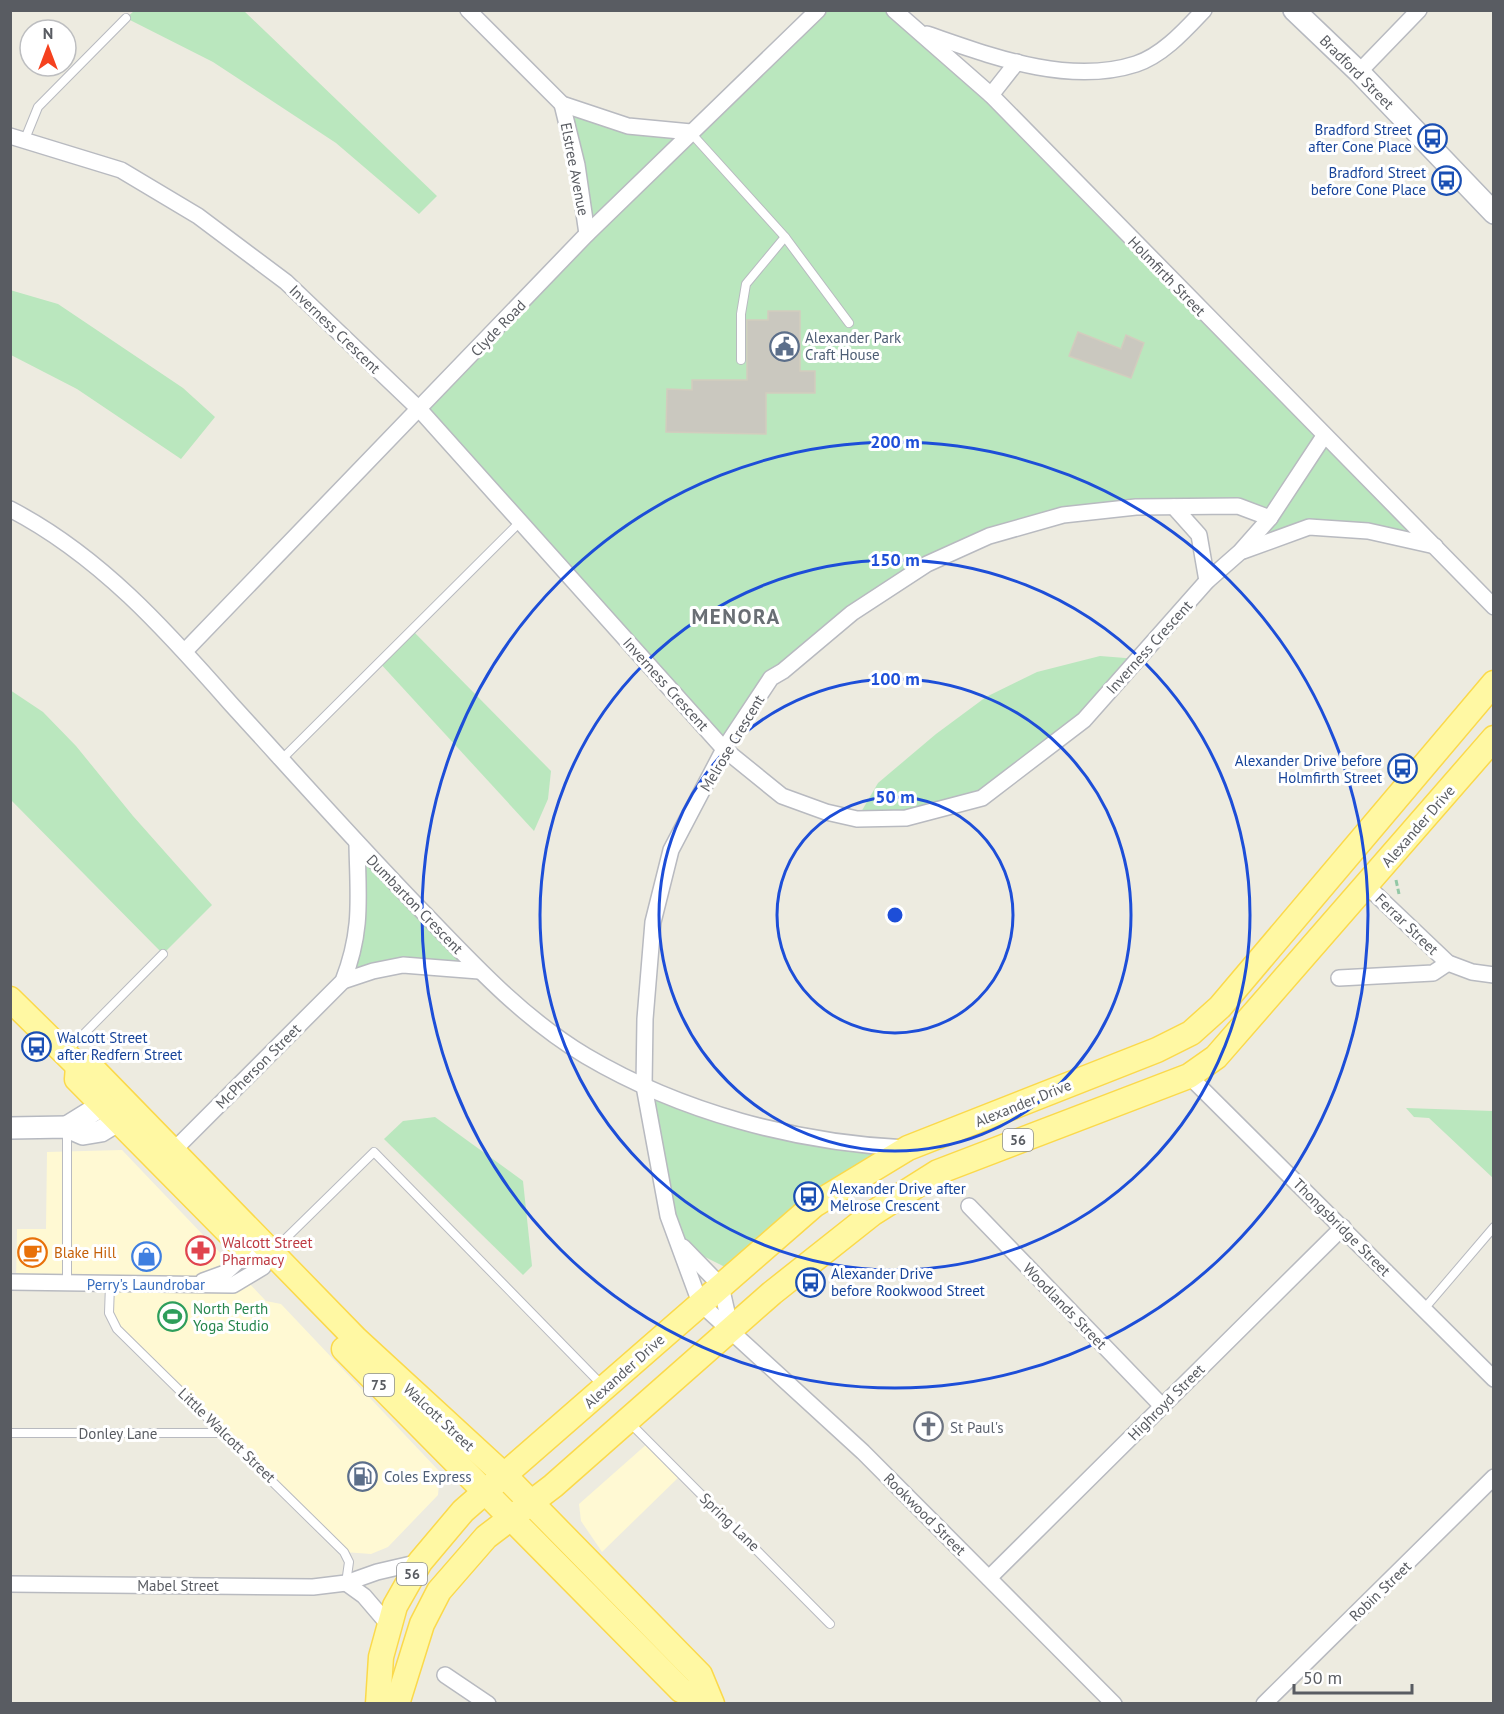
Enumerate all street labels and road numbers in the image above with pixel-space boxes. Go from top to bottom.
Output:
street label: Bradford Street [1316,31,1398,113]
street label: Elstree Avenue [557,121,593,217]
street label: Holmfirth Street [1124,232,1210,320]
street label: Inverness Crescent [285,281,385,377]
street label: Clyde Road [466,296,530,360]
street label: Inverness Crescent [1102,596,1196,698]
street label: Inverness Crescent [619,633,713,735]
street label: Melrose Crescent [696,691,768,795]
street label: Alexander Drive [1377,781,1459,871]
street label: Dumbarton Crescent [363,850,467,958]
street label: Ferrar Street [1371,889,1443,959]
street label: McPherson Street [211,1019,305,1113]
street label: Alexander Drive [972,1075,1074,1131]
road number: 56 [1003,1129,1033,1151]
street label: Thongsbridge Street [1289,1174,1395,1280]
street label: Woodlands Street [1019,1259,1111,1353]
street label: Alexander Drive [580,1330,668,1412]
street label: Highroyd Street [1124,1360,1208,1444]
road number: 75 [364,1374,394,1396]
street label: Walcott Street [399,1379,479,1455]
street label: Little Walcott Street [174,1384,280,1486]
street label: Donley Lane [79,1424,157,1443]
street label: Rookwood Street [880,1469,970,1559]
street label: Spring Lane [696,1489,764,1555]
street label: Robin Street [1345,1557,1415,1625]
road number: 56 [397,1563,427,1585]
street label: Mabel Street [137,1576,219,1595]

